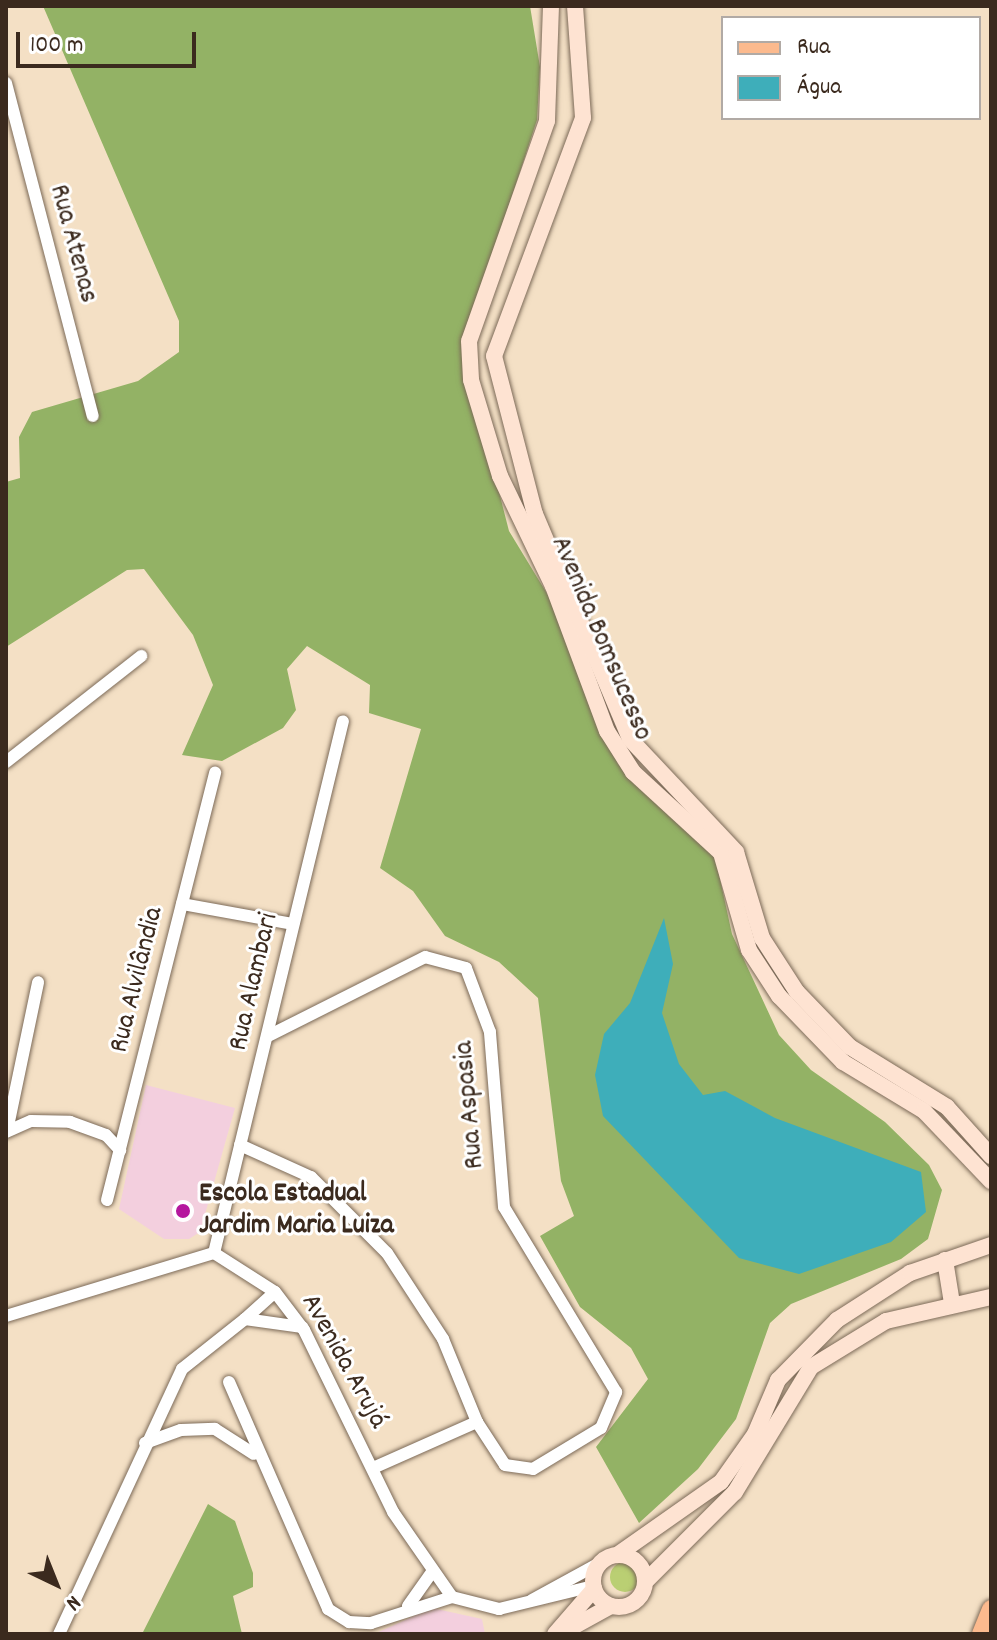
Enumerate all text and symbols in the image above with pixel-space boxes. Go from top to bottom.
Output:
scale bar [20,16,200,66]
legend [721,16,981,120]
text: 100 m [30,29,83,63]
text: Rua [797,31,830,65]
text: Água [797,71,842,105]
street label: Rua Atenas [40,181,104,307]
street label: Avenida Bomsucesso [542,532,658,746]
street label: Rua Alvilândia [104,904,172,1056]
street label: Rua Alambari [223,910,287,1054]
street label: Rua Aspasia [449,1040,493,1170]
place label: Escola Estadual Jardim Maria Luiza [199,1178,394,1244]
marker: Escola Estadual Jardim Maria Luiza [174,1202,192,1220]
street label: Avenida Arujá [292,1289,394,1435]
north arrow [16,1544,96,1624]
text: N [58,1587,87,1617]

